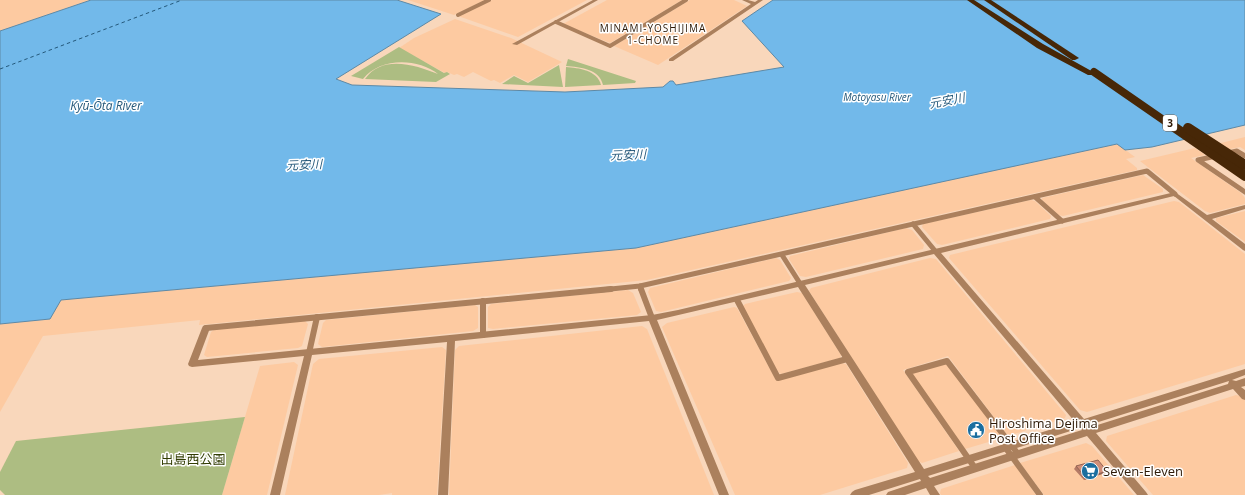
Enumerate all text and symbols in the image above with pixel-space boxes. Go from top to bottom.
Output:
district label: MINAMI-YOSHIJIMA 1-CHOME [600,21,706,47]
water label: 元安川 [928,88,968,112]
water label: Motoyasu River [843,90,912,104]
water label: Kyū-Ōta River [70,97,143,114]
road number: 3 [1163,115,1177,131]
water label: 元安川 [610,145,648,164]
water label: 元安川 [286,155,324,174]
place label: Hiroshima Dejima Post Office [989,414,1098,447]
public building icon: Hiroshima Dejima Post Office [966,420,986,440]
park label: 出島西公園 [160,450,226,468]
supermarket icon: Seven-Eleven [1080,461,1100,481]
place label: Seven-Eleven [1103,462,1183,480]

